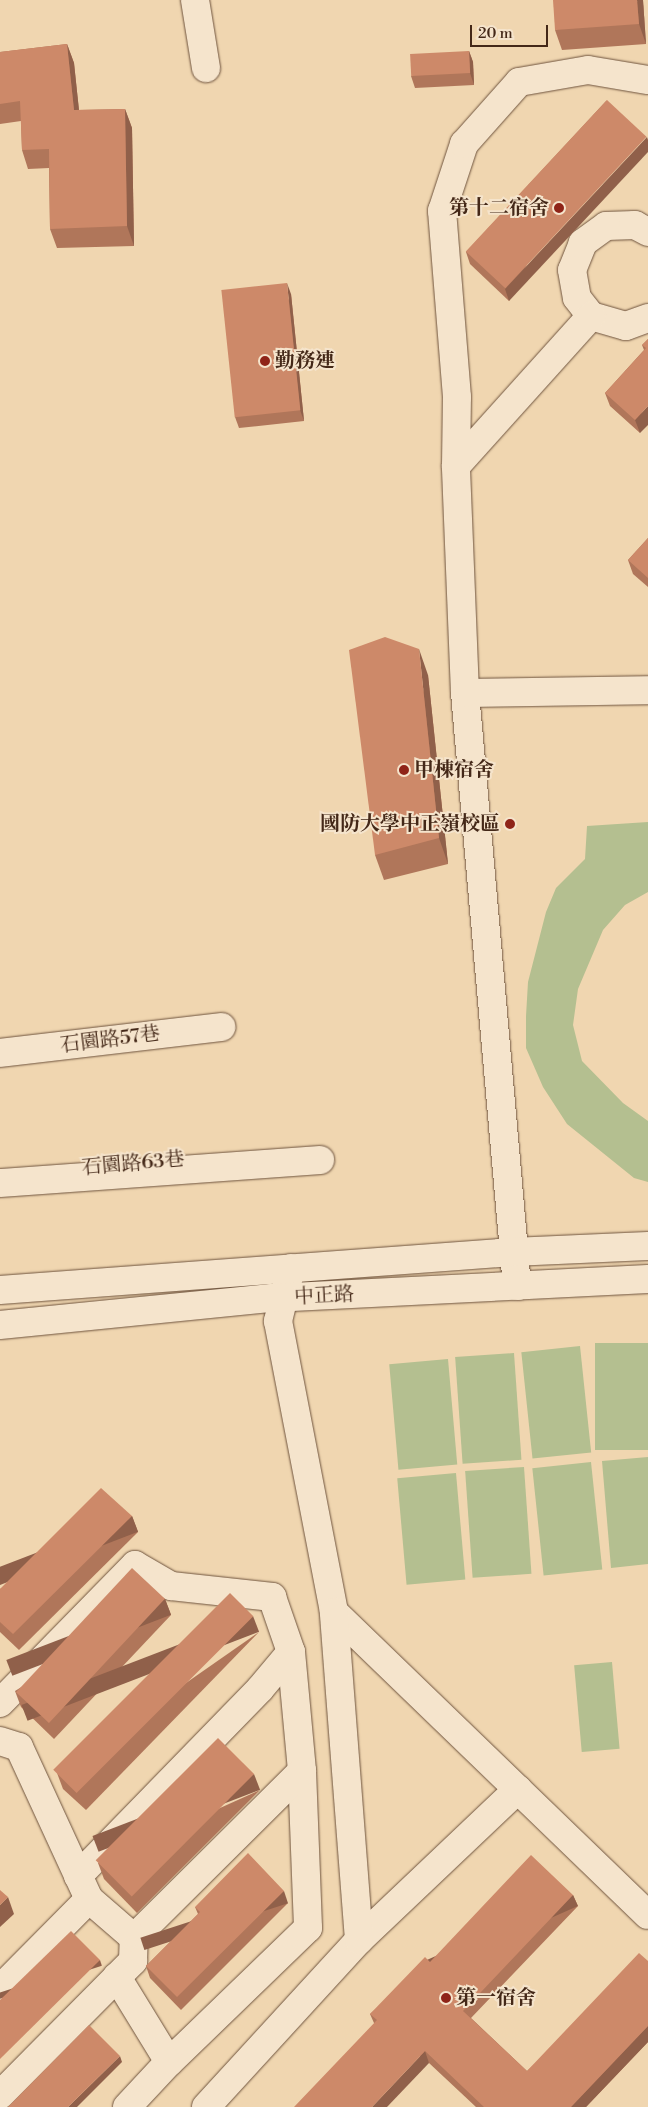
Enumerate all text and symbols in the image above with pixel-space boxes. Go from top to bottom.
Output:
scale bar [473,15,550,47]
text: 20 m [478,24,513,43]
place label: 第十二宿舍 [449,196,549,220]
marker: 第十二宿舍 [553,202,565,214]
place label: 勤務連 [275,349,335,373]
marker: 勤務連 [259,355,271,367]
place label: 甲棟宿舍 [414,758,494,782]
marker: 甲棟宿舍 [398,764,410,776]
place label: 國防大學中正嶺校區 [320,812,500,836]
marker: 國防大學中正嶺校區 [504,818,516,830]
street label: 石園路57巷 [59,1022,161,1058]
street label: 石園路63巷 [81,1148,185,1180]
street label: 中正路 [293,1282,355,1310]
place label: 第一宿舍 [456,1986,536,2010]
marker: 第一宿舍 [440,1992,452,2004]

